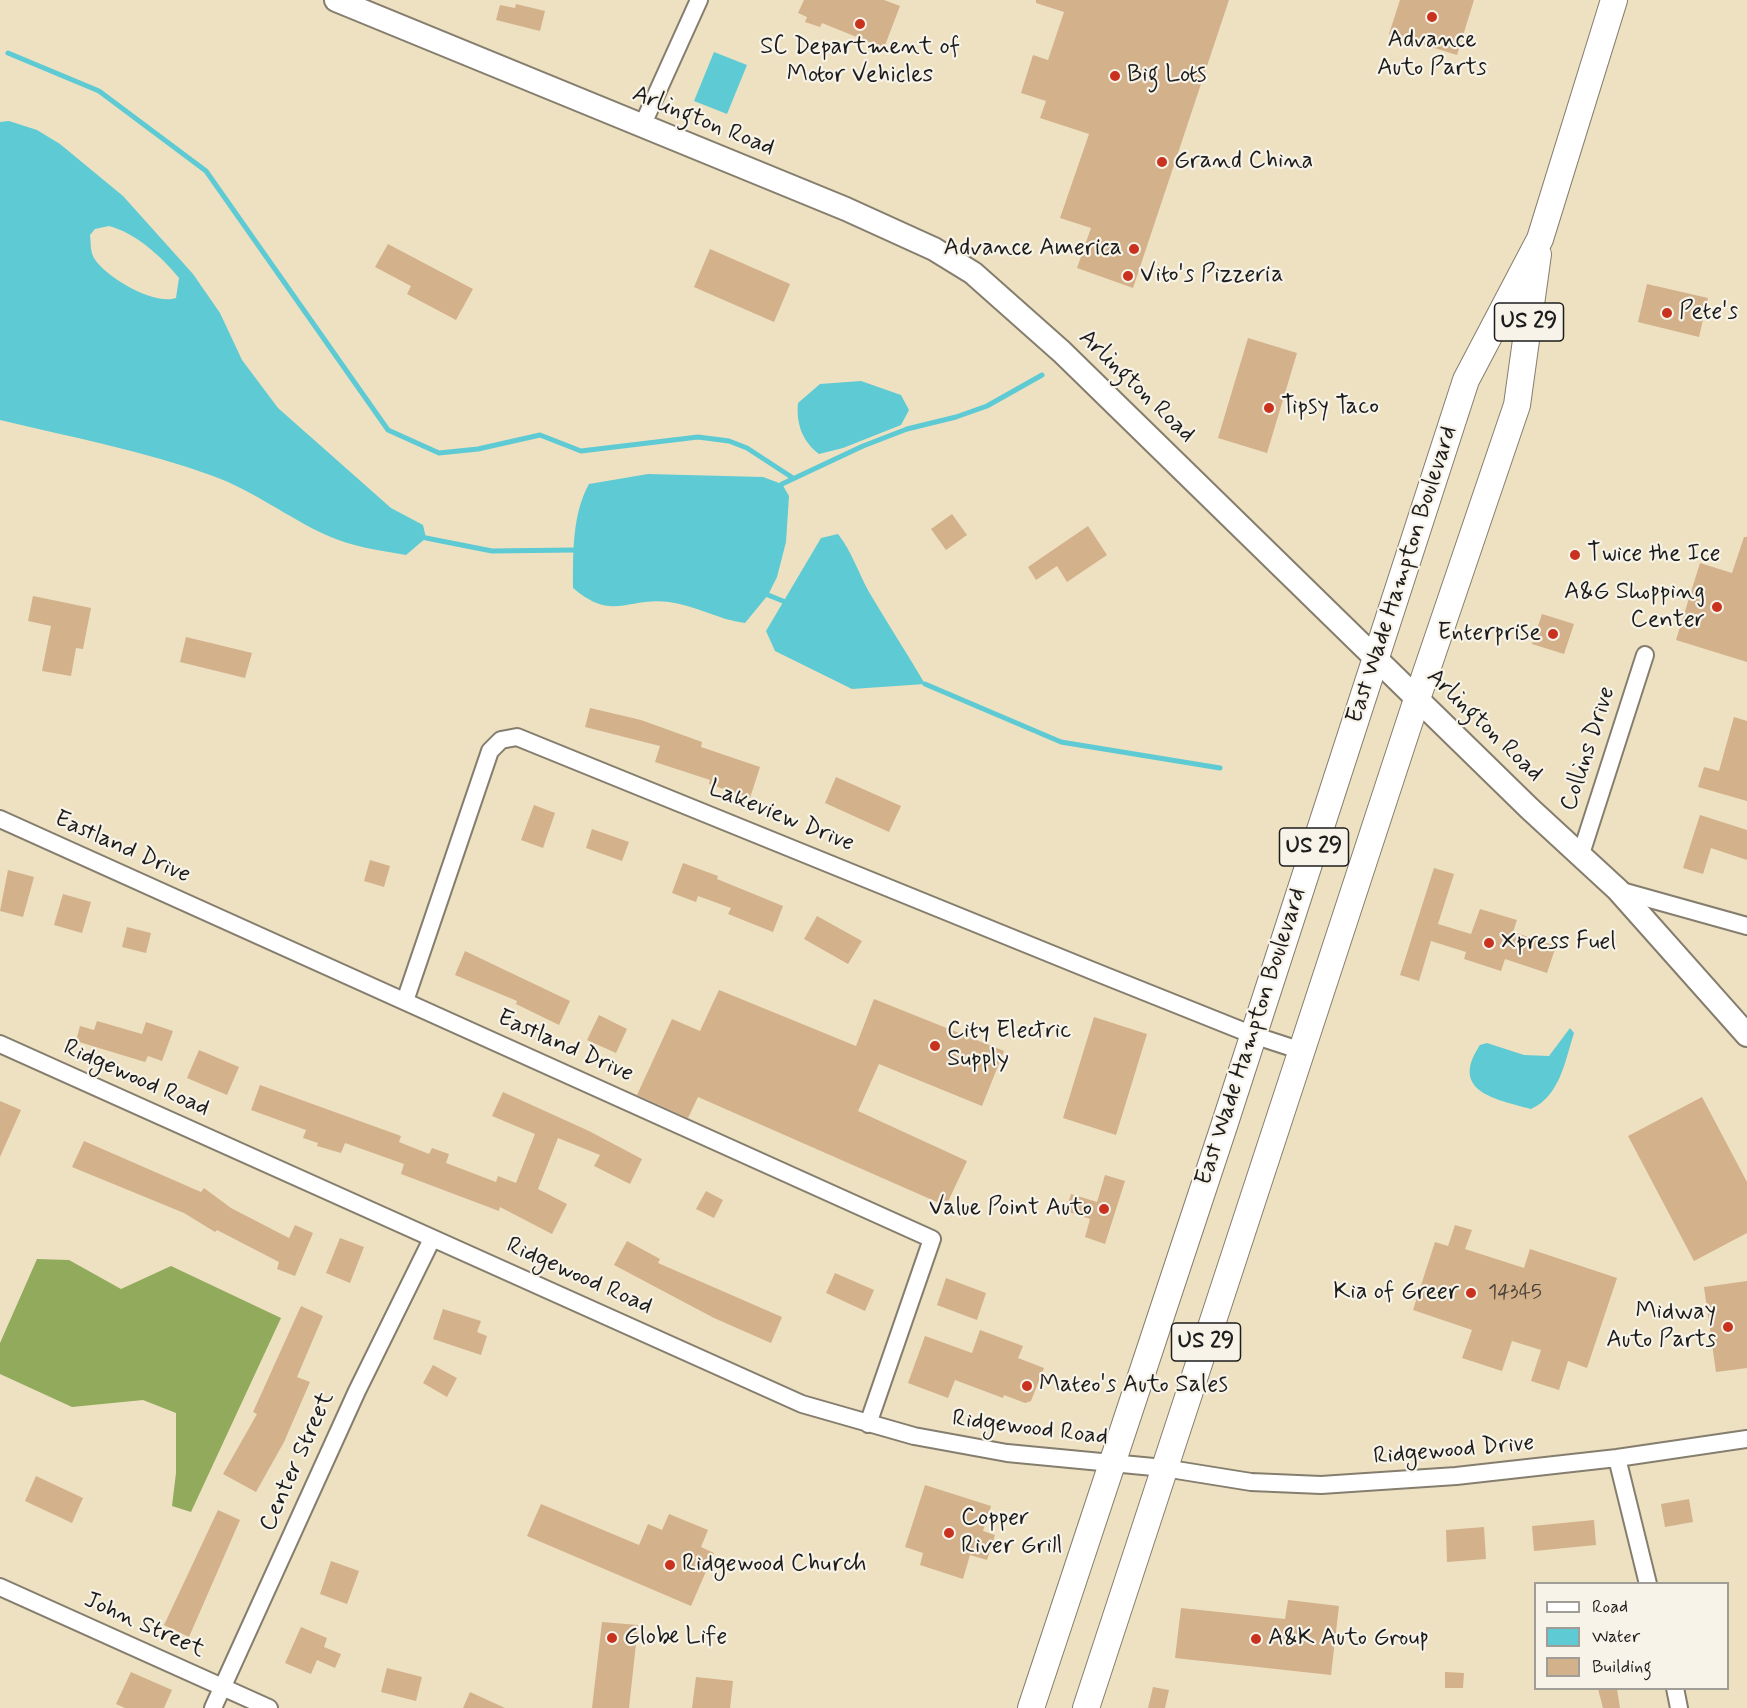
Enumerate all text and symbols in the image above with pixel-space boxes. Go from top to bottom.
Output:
marker: Advance Auto Parts [1425,10,1439,24]
marker: SC Department of Motor Vehicles [853,17,867,31]
place label: Advance Auto Parts [1377,27,1487,83]
place label: SC Department of Motor Vehicles [760,34,960,90]
place label: Big Lots [1127,62,1207,90]
marker: Big Lots [1108,69,1122,83]
street label: Arlington Road [628,80,778,164]
place label: Grand China [1174,148,1313,176]
marker: Grand China [1155,155,1169,169]
place label: Advance America [944,235,1122,263]
marker: Advance America [1127,242,1141,256]
place label: Vito's Pizzeria [1140,262,1284,290]
marker: Vito's Pizzeria [1121,269,1135,283]
place label: Pete's [1679,299,1738,327]
road number: US 29 [1494,303,1564,341]
marker: Pete's [1660,306,1674,320]
street label: Arlington Road [1072,324,1200,450]
place label: Tipsy Taco [1281,394,1379,422]
marker: Tipsy Taco [1262,401,1276,415]
street label: East Wade Hampton Boulevard [1341,423,1465,727]
place label: Twice the Ice [1587,541,1721,569]
marker: Twice the Ice [1568,548,1582,562]
place label: A&G Shopping Center [1564,579,1705,635]
marker: A&G Shopping Center [1710,600,1724,614]
place label: Enterprise [1437,620,1541,648]
marker: Enterprise [1546,627,1560,641]
street label: Arlington Road [1420,663,1548,789]
street label: Collins Drive [1555,683,1623,815]
street label: Lakeview Drive [704,775,858,859]
street label: Eastland Drive [50,805,194,891]
road number: US 29 [1280,828,1348,866]
street label: East Wade Hampton Boulevard [1190,885,1314,1189]
place label: Xpress Fuel [1501,929,1616,957]
marker: Xpress Fuel [1482,936,1496,950]
street label: Eastland Drive [493,1004,637,1090]
place label: City Electric Supply [947,1018,1071,1074]
street label: Ridgewood Road [59,1034,213,1124]
marker: City Electric Supply [928,1039,942,1053]
place label: Value Point Auto [929,1195,1092,1223]
marker: Value Point Auto [1097,1202,1111,1216]
street label: Ridgewood Road [502,1232,656,1322]
place label: Kia of Greer [1333,1279,1459,1307]
house number: 14345 [1488,1281,1542,1307]
marker: Kia of Greer [1464,1286,1478,1300]
place label: Midway Auto Parts [1606,1299,1716,1355]
marker: Midway Auto Parts [1721,1320,1735,1334]
road number: US 29 [1172,1323,1240,1361]
place label: Mateo's Auto Sales [1039,1372,1228,1400]
marker: Mateo's Auto Sales [1020,1379,1034,1393]
street label: Center Street [254,1388,342,1536]
street label: Ridgewood Road [950,1405,1110,1453]
street label: Ridgewood Drive [1372,1430,1536,1472]
place label: Copper River Grill [961,1505,1063,1561]
marker: Copper River Grill [942,1526,956,1540]
place label: Ridgewood Church [682,1551,867,1579]
marker: Ridgewood Church [663,1558,677,1572]
legend [1534,1582,1729,1690]
street label: John Street [79,1587,209,1665]
text: Road [1592,1595,1628,1619]
place label: Globe Life [624,1624,727,1652]
place label: A&K Auto Group [1268,1625,1429,1653]
text: Water [1592,1625,1640,1649]
marker: Globe Life [605,1631,619,1645]
marker: A&K Auto Group [1249,1632,1263,1646]
text: Building [1592,1655,1652,1679]

